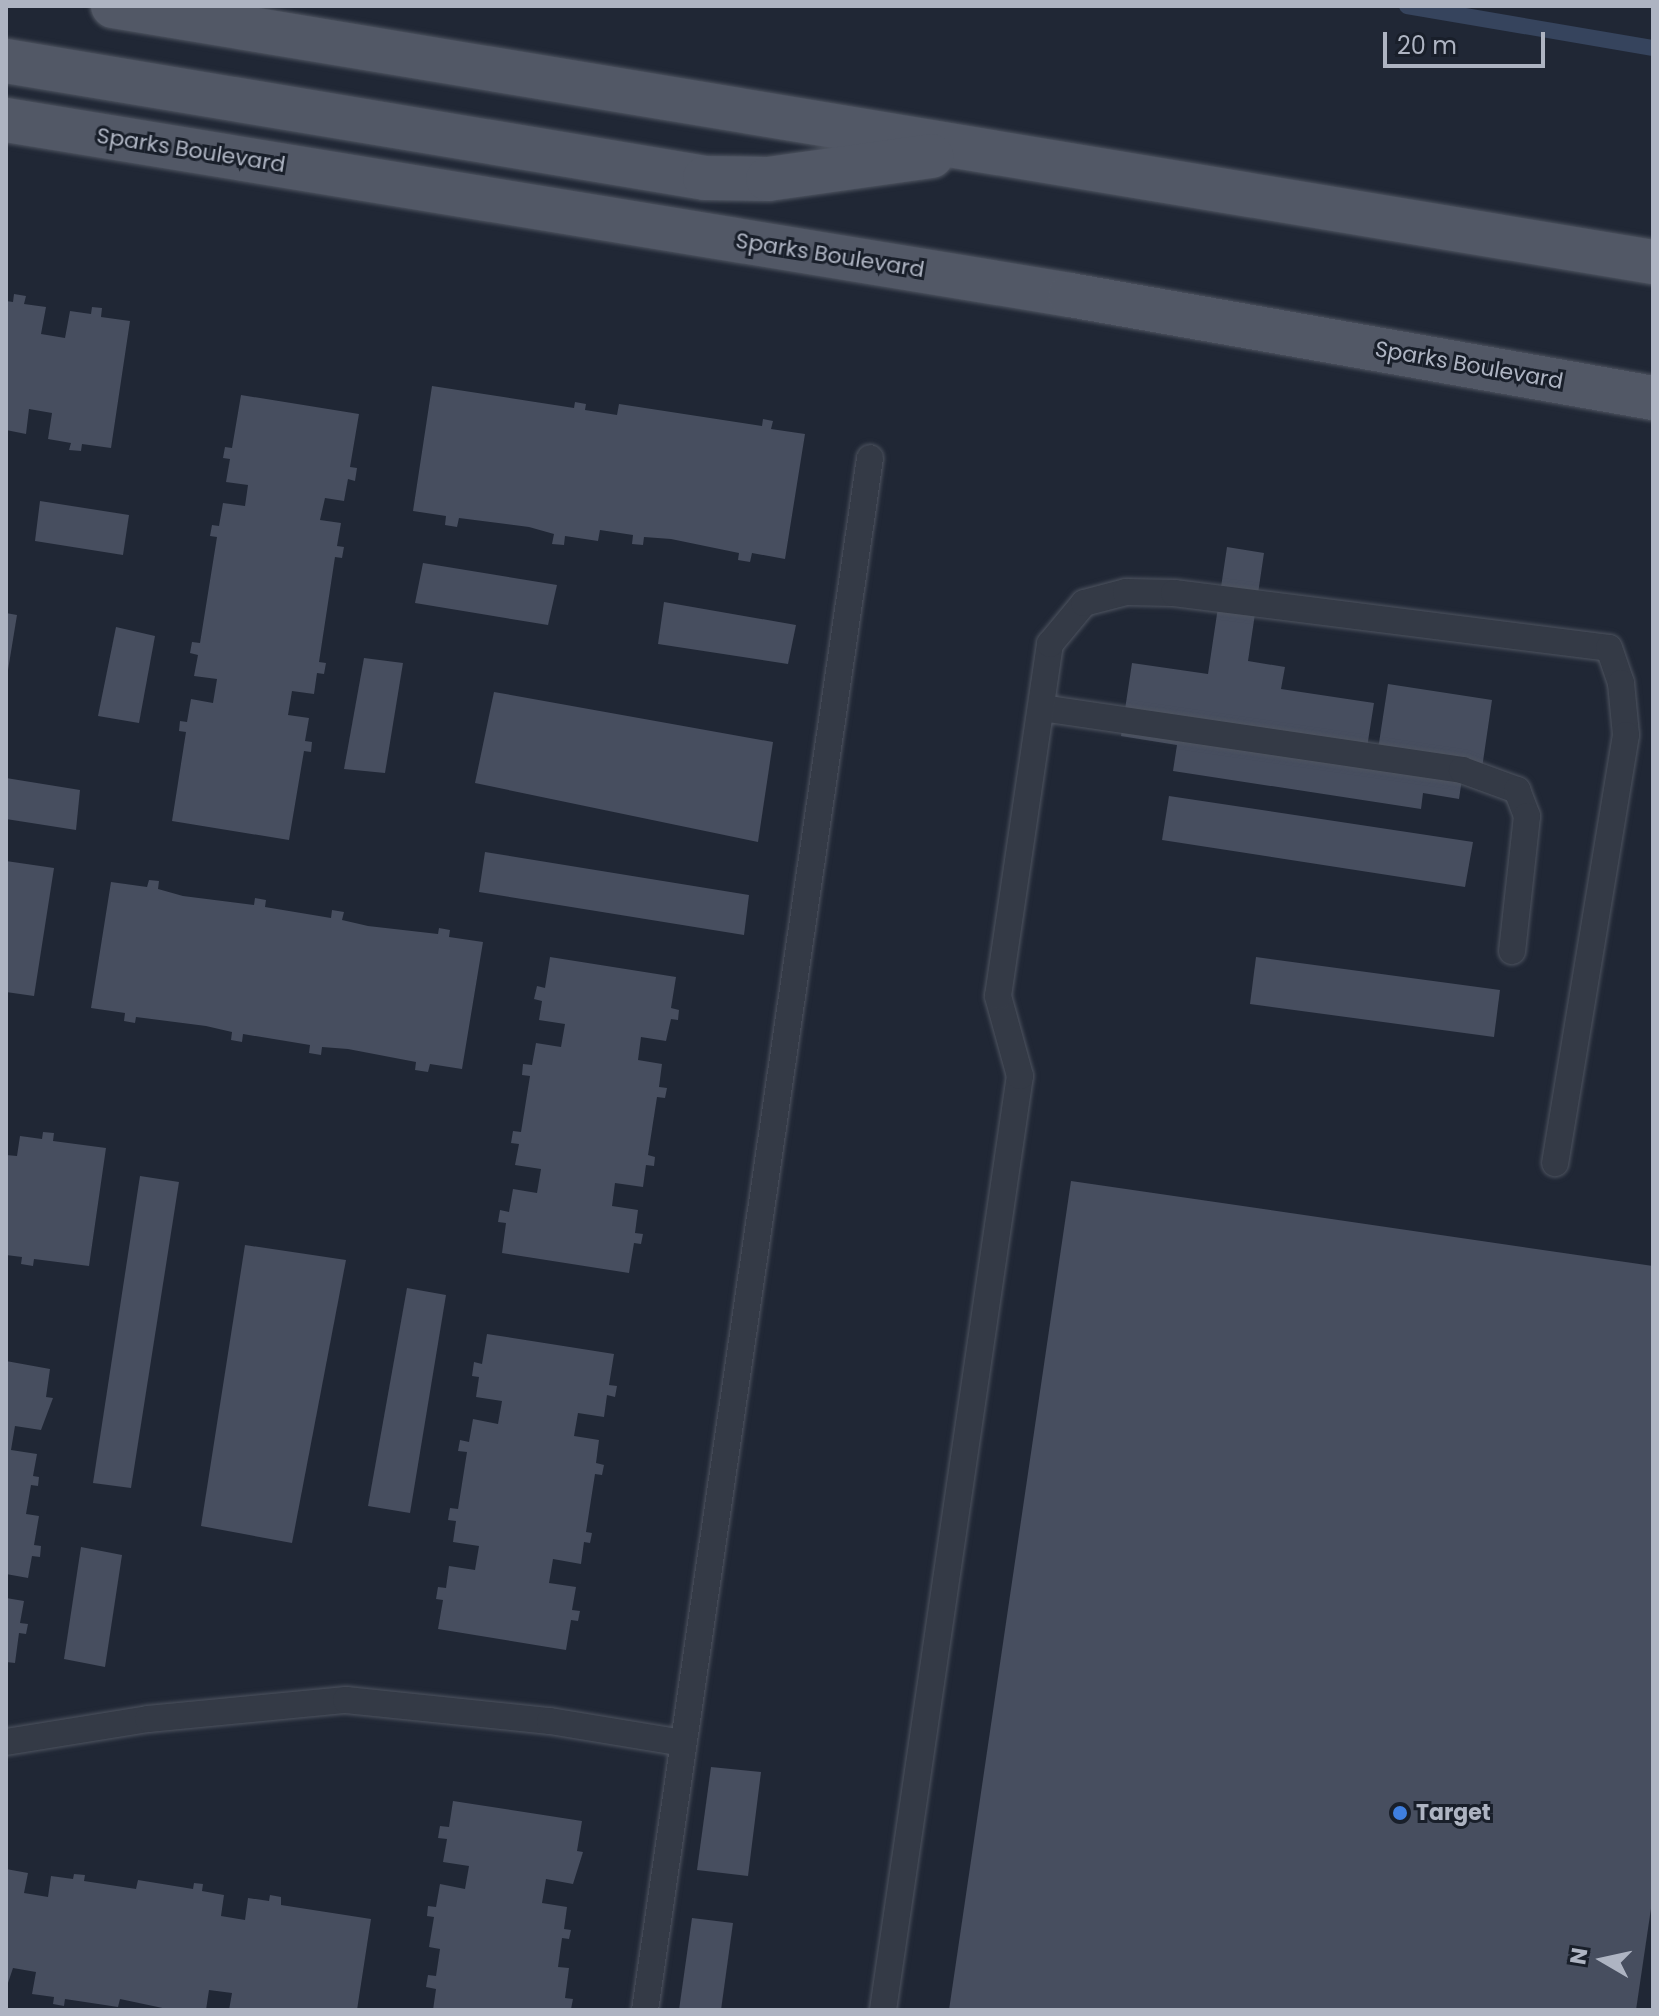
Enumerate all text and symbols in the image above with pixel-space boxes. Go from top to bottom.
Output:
scale bar [1387,16,1549,66]
text: 20 m [1397,29,1457,62]
street label: Sparks Boulevard [95,122,287,178]
street label: Sparks Boulevard [734,227,926,283]
street label: Sparks Boulevard [1373,335,1565,395]
place label: Target [1416,1800,1491,1826]
marker: Target [1391,1804,1409,1822]
north arrow [1563,1920,1643,2000]
text: N [1562,1946,1595,1967]

